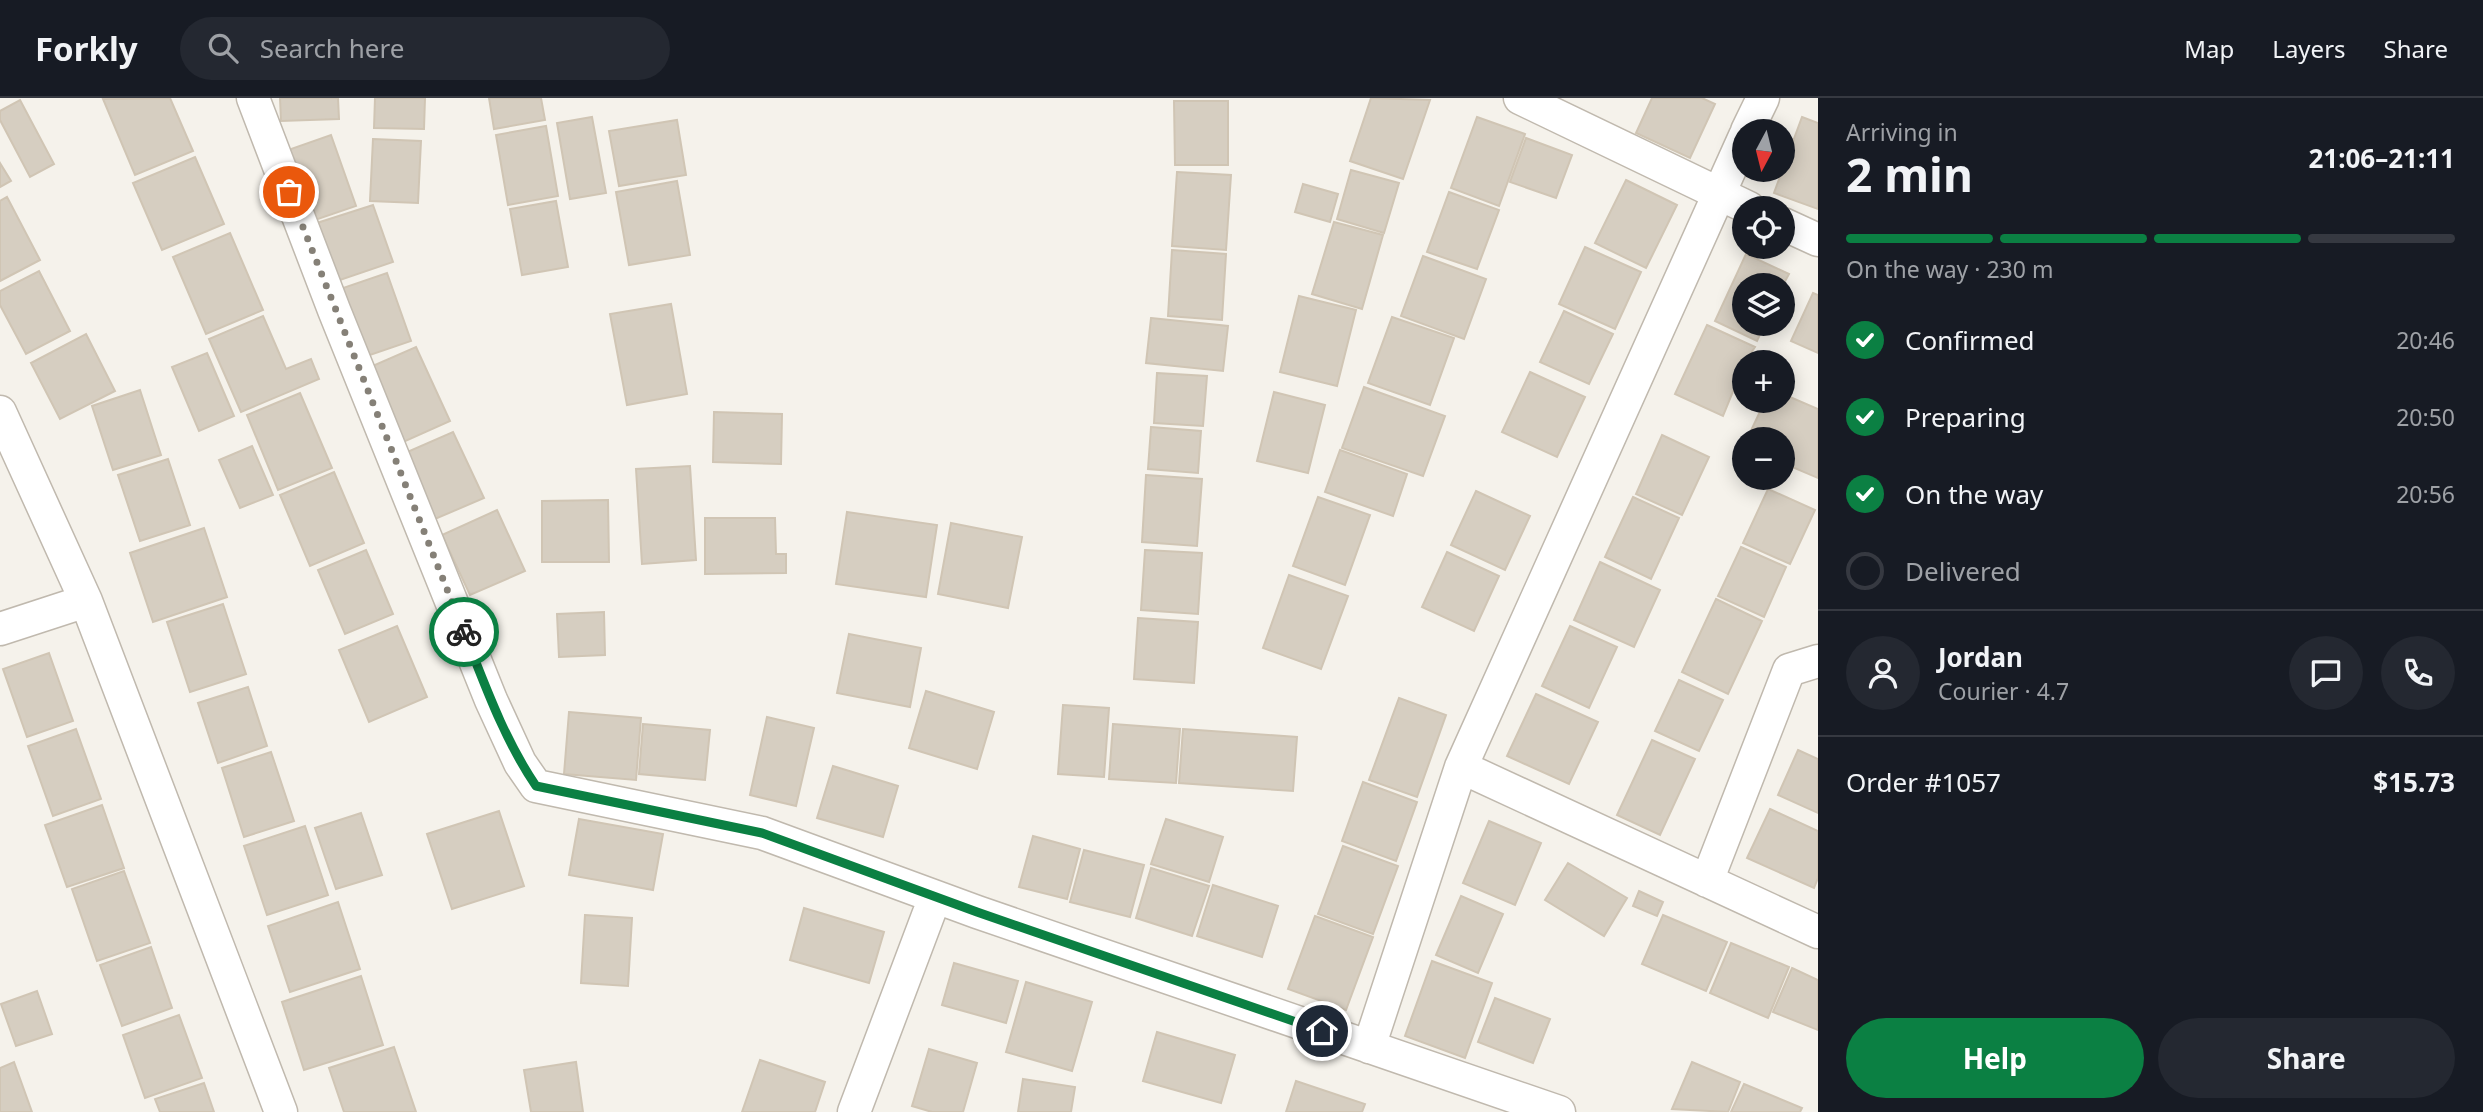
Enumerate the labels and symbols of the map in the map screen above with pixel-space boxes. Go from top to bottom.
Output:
north arrow [1732,119,1796,182]
pin [259,162,319,222]
courier [429,597,499,667]
pin [1292,1001,1352,1061]

